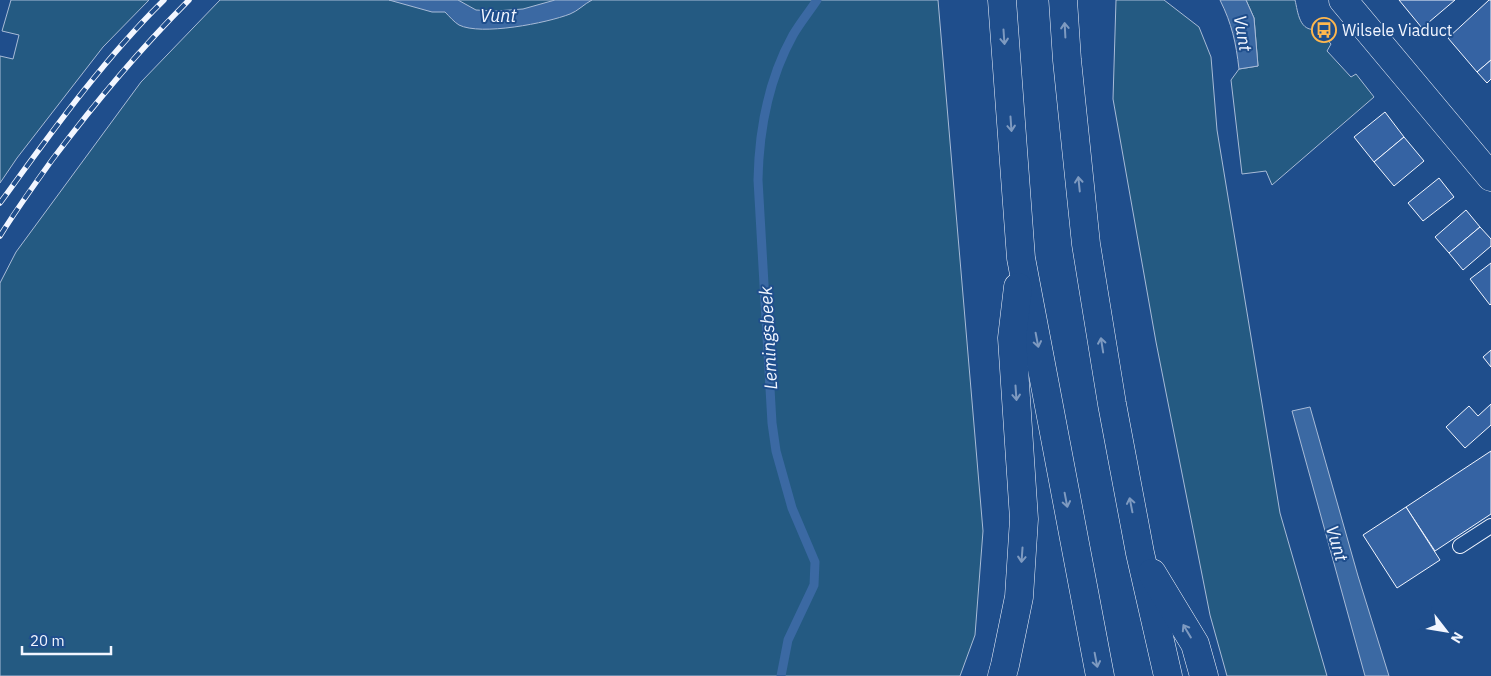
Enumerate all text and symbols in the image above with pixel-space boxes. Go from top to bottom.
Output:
water label: Vunt [480,4,517,27]
water label: Vunt [1229,13,1258,54]
bus stop icon: Wilsele Viaduct [1311,17,1337,43]
place label: Wilsele Viaduct [1342,20,1452,40]
one-way arrow [1060,22,1069,38]
one-way arrow [1000,29,1009,45]
one-way arrow [1006,115,1015,131]
one-way arrow [1075,176,1084,192]
water label: Lemingsbeek [754,285,782,390]
one-way arrow [1032,332,1042,348]
one-way arrow [1097,337,1107,353]
one-way arrow [1011,385,1020,401]
one-way arrow [1062,491,1072,507]
one-way arrow [1125,497,1135,513]
water label: Vunt [1321,522,1354,565]
one-way arrow [1017,547,1026,563]
north arrow [1421,606,1471,656]
scale bar [22,624,111,656]
one-way arrow [1181,624,1191,638]
text: N [1447,629,1467,647]
text: 20 m [30,631,65,650]
one-way arrow [1092,651,1102,667]

